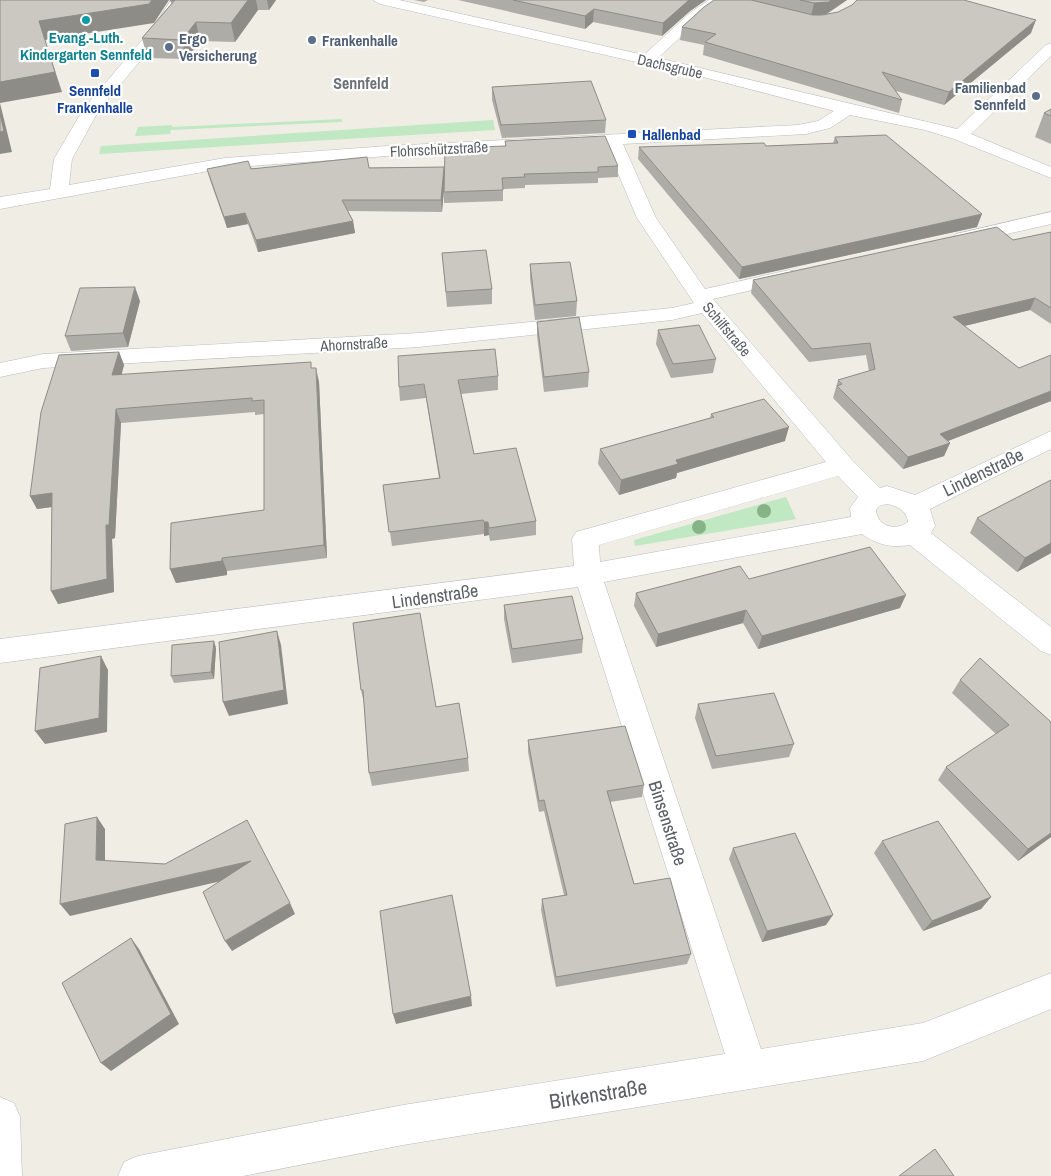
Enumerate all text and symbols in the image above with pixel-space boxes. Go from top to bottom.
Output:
marker: Evang.-Luth. Kindergarten Sennfeld [80,14,92,26]
place label: Evang.-Luth. Kindergarten Sennfeld [20,27,152,65]
place label: Ergo Versicherung [179,28,257,66]
place label: Frankenhalle [322,30,398,51]
marker: Frankenhalle [306,34,318,46]
marker: Ergo Versicherung [163,41,175,53]
street label: Dachsgrube [635,48,705,84]
marker: Sennfeld Frankenhalle [89,67,101,79]
district label: Sennfeld [333,72,389,94]
place label: Familienbad Sennfeld [955,77,1026,115]
place label: Sennfeld Frankenhalle [57,80,133,118]
marker: Familienbad Sennfeld [1030,90,1042,102]
place label: Hallenbad [642,124,701,145]
marker: Hallenbad [626,128,638,140]
street label: Flohrschützstraße [389,136,489,162]
street label: Schilfstraße [698,297,756,361]
street label: Ahornstraße [319,332,388,356]
street label: Lindenstraße [938,442,1028,502]
street label: Lindenstraße [390,578,480,614]
street label: Binsenstraße [643,777,693,869]
street label: Birkenstraße [547,1072,649,1116]

